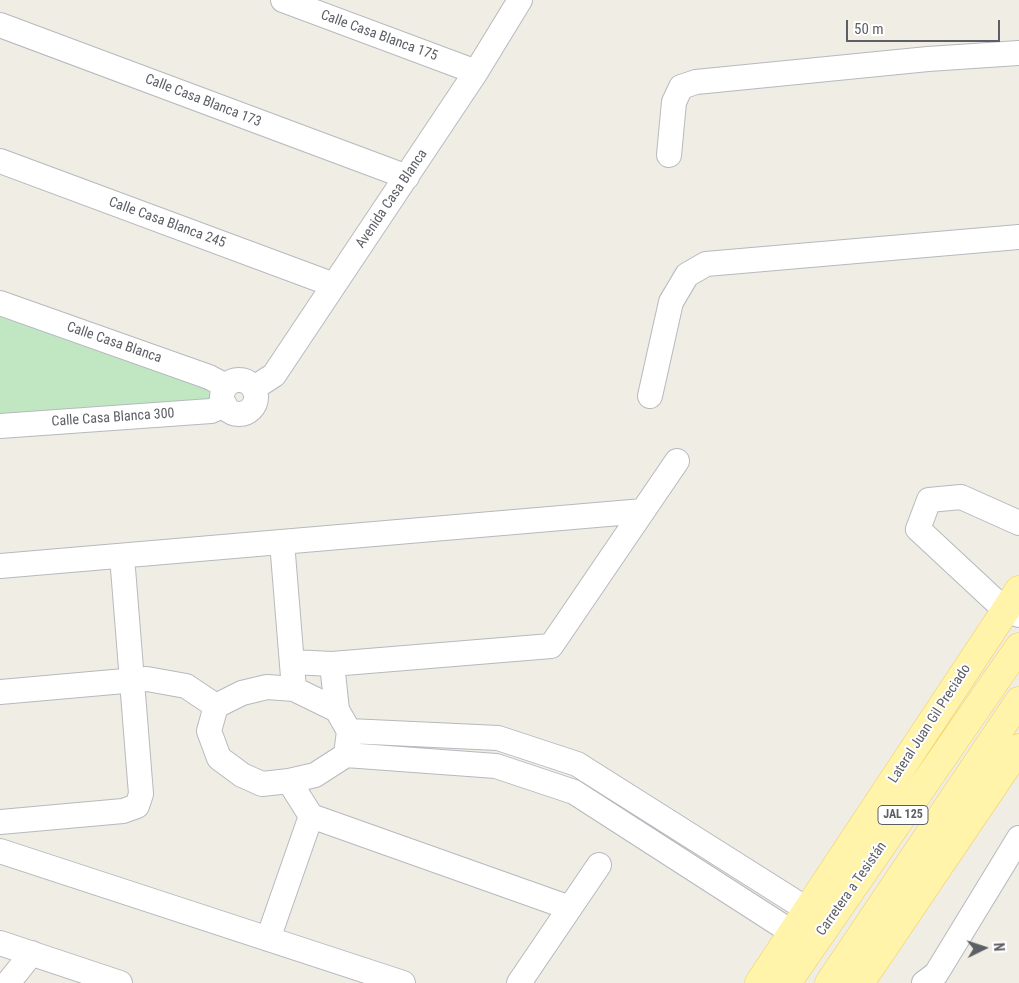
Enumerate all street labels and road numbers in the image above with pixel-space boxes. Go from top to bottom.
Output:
street label: Calle Casa Blanca 175 [318,7,440,65]
street label: Calle Casa Blanca 173 [142,71,264,131]
street label: Avenida Casa Blanca [353,146,431,252]
street label: Calle Casa Blanca 245 [106,194,228,252]
street label: Calle Casa Blanca [64,319,164,367]
street label: Calle Casa Blanca 300 [51,405,175,431]
street label: Lateral Juan Gil Preciado [885,661,975,787]
road number: JAL 125 [878,806,928,824]
street label: Carretera a Tesistán [813,839,891,939]

